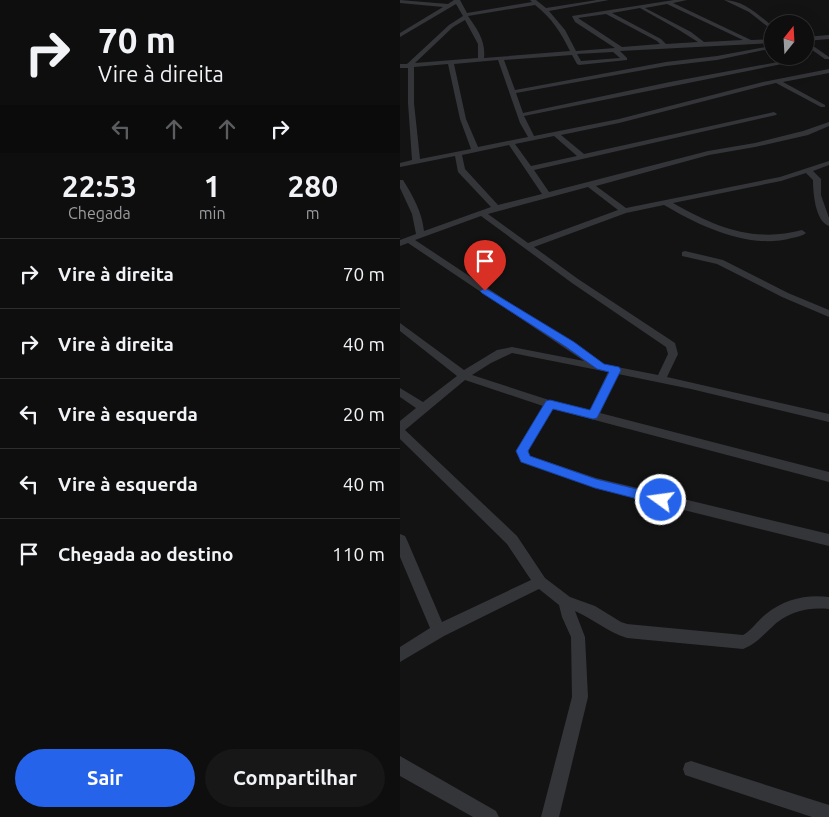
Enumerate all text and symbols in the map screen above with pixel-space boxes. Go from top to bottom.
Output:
north arrow [764,15,814,65]
map controls [764,15,814,65]
icon: right [15,20,80,85]
text: 70 m [98,20,176,60]
text: Vire à direita [98,61,224,86]
icon: left [107,115,135,143]
icon: ahead [160,115,188,143]
icon: ahead [213,115,241,143]
icon: right [266,115,294,143]
text: 22:53 [62,169,137,203]
text: 1 [204,169,221,203]
text: 280 [287,169,338,203]
text: Chegada [68,204,131,222]
text: min [199,204,226,222]
text: m [306,204,320,222]
pin [464,240,506,291]
icon: arrive [471,247,499,275]
icon: right [15,260,43,288]
text: Vire à direita [58,263,174,285]
text: 70 m [343,263,385,285]
icon: right [15,330,43,358]
text: Vire à direita [58,333,174,355]
text: 40 m [343,333,385,355]
icon: left [15,400,43,428]
text: Vire à esquerda [58,403,198,425]
text: 20 m [343,403,385,425]
icon: left [15,470,43,498]
text: Vire à esquerda [58,473,198,495]
text: 40 m [343,473,385,495]
position arrow [634,473,686,525]
icon: arrive [15,540,43,568]
text: Chegada ao destino [58,543,234,565]
text: 110 m [332,543,385,565]
button: Sair [15,749,195,807]
button: Compartilhar [205,749,385,807]

